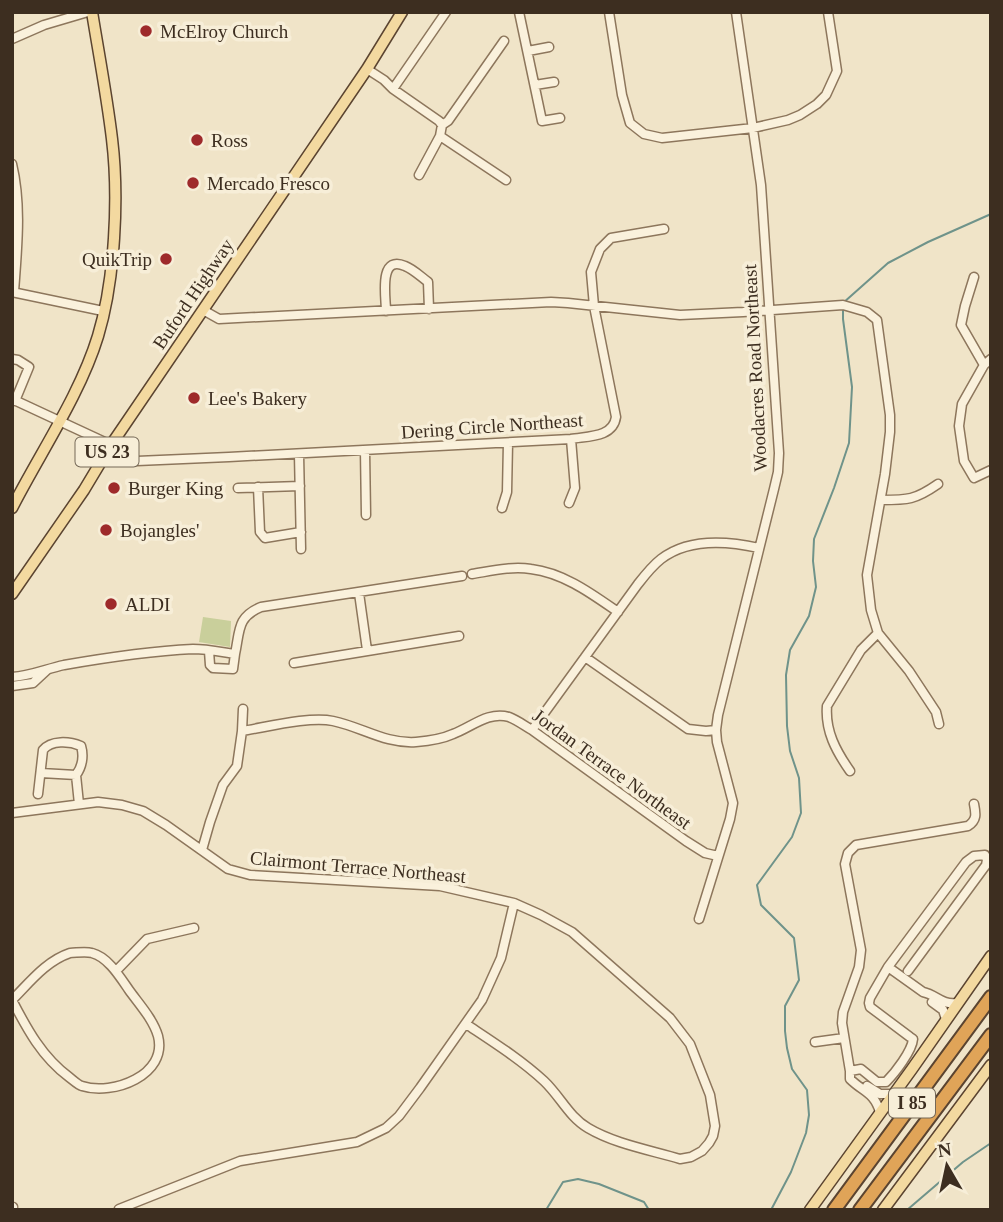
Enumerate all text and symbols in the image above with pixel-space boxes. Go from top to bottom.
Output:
place label: McElroy Church [160,21,289,42]
marker: McElroy Church [138,23,154,39]
place label: Ross [211,130,248,151]
marker: Ross [189,132,205,148]
place label: Mercado Fresco [207,173,330,194]
marker: Mercado Fresco [185,175,201,191]
street label: Buford Highway [148,235,238,353]
place label: QuikTrip [82,249,152,270]
marker: QuikTrip [158,251,174,267]
street label: Woodacres Road Northeast [739,263,771,472]
place label: Lee's Bakery [208,388,307,409]
marker: Lee's Bakery [186,390,202,406]
street label: Dering Circle Northeast [400,409,584,443]
road number: US 23 [76,438,138,466]
place label: Burger King [128,478,224,499]
marker: Burger King [106,480,122,496]
place label: Bojangles' [120,520,199,541]
marker: Bojangles' [98,522,114,538]
place label: ALDI [125,594,170,615]
marker: ALDI [103,596,119,612]
street label: Jordan Terrace Northeast [529,705,696,834]
street label: Clairmont Terrace Northeast [249,847,468,887]
road number: I 85 [889,1088,935,1118]
north arrow [912,1131,982,1201]
text: N [936,1138,953,1161]

